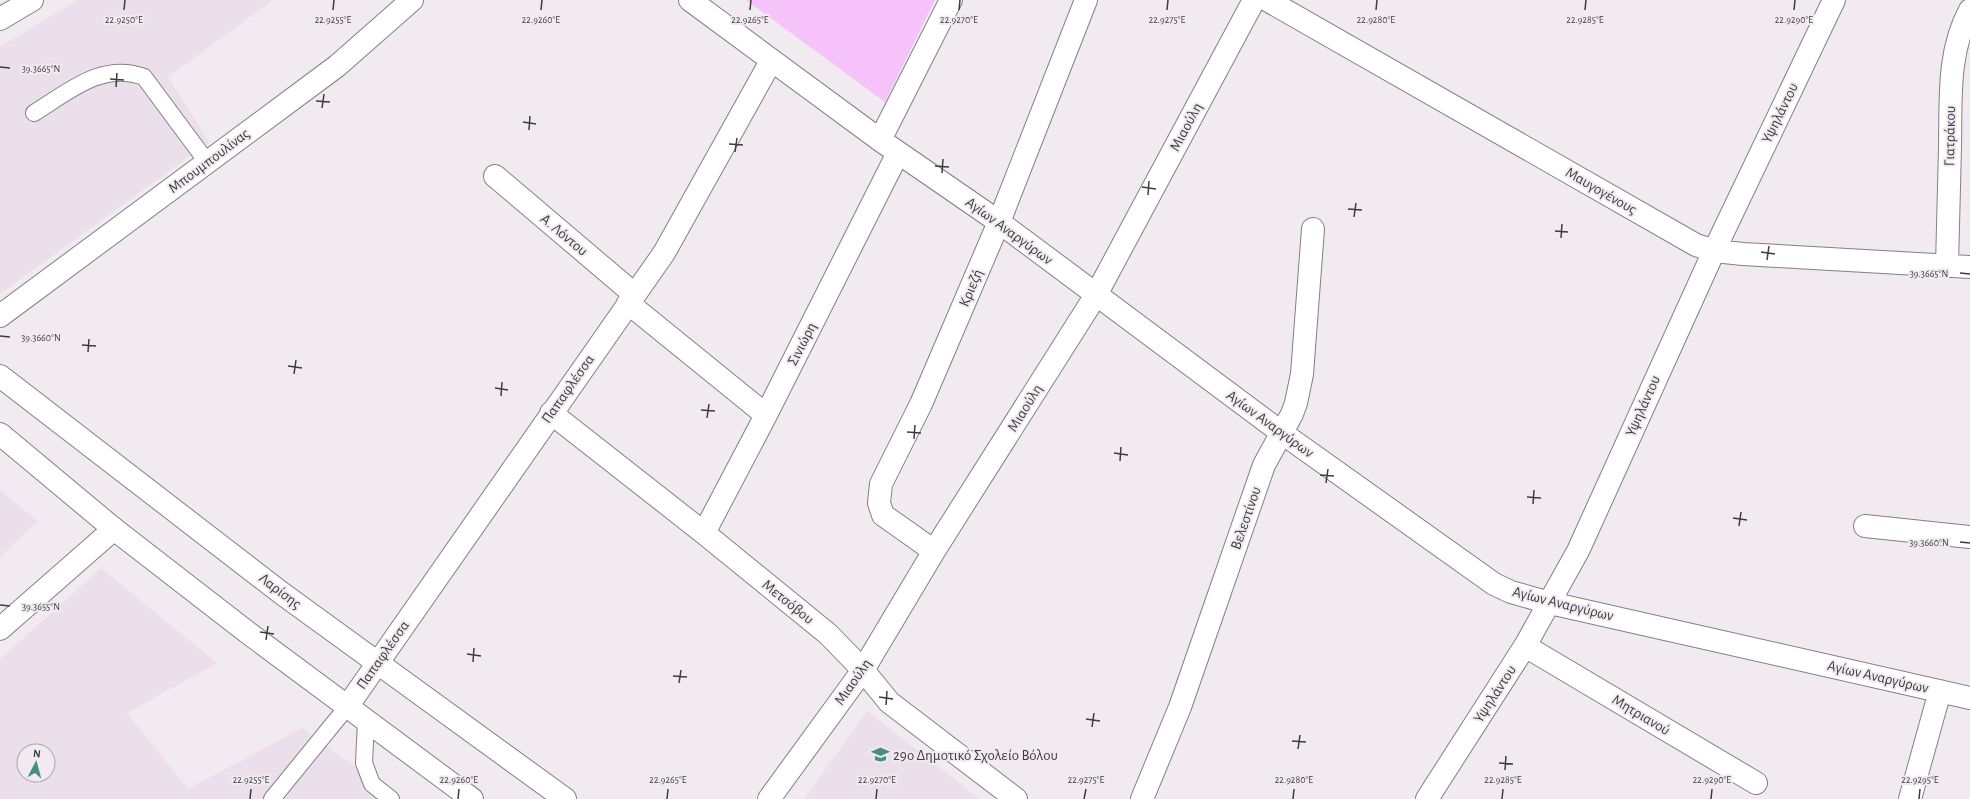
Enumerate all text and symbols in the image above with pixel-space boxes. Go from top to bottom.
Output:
text: 22.9250°E [105,15,143,25]
text: 22.9255°E [315,15,352,25]
text: 22.9260°E [522,15,560,25]
text: 22.9265°E [731,15,769,25]
text: 22.9270°E [940,15,978,25]
text: 22.9275°E [1149,15,1186,25]
text: 22.9280°E [1357,15,1395,25]
text: 22.9285°E [1566,15,1604,25]
text: 22.9290°E [1775,15,1813,25]
text: 39.3665°N [22,64,60,74]
street label: Υψηλάντου [1759,80,1801,146]
street label: Μιαούλη [1167,100,1205,154]
street label: Γιατράκου [1942,106,1958,166]
street label: Μπουμπουλίνας [166,126,252,196]
street label: Μαυγογένους [1563,165,1639,217]
street label: Αγίων Αναργύρων [963,195,1055,267]
street label: Α. Λόντου [538,211,590,259]
street label: Κριεζή [956,267,986,309]
text: 39.3665°N [1910,269,1948,279]
street label: Σινιώρη [785,320,819,368]
text: 39.3660°N [21,333,61,343]
street label: Παπαφλέσσα [539,352,597,426]
street label: Υψηλάντου [1623,373,1663,439]
street label: Μιαούλη [1005,382,1045,434]
street label: Αγίων Αναργύρων [1224,388,1316,460]
street label: Βελεστίνου [1228,485,1264,551]
text: 39.3660°N [1909,538,1949,548]
street label: Λαρίσης [256,570,304,612]
street label: Μετσόβου [759,577,817,627]
street label: Αγίων Αναργύρων [1511,584,1615,624]
text: 39.3655°N [22,602,60,612]
street label: Παπαφλέσσα [354,618,412,692]
street label: Μιαούλη [832,656,874,708]
street label: Αγίων Αναργύρων [1826,658,1930,696]
street label: Υψηλάντου [1471,663,1519,725]
street label: Μητριανού [1609,692,1673,738]
north arrow [16,743,56,783]
school or university icon: 29ο Δημοτικό Σχολείο Βόλου [870,745,890,765]
text: N [33,748,41,759]
place label: 29ο Δημοτικό Σχολείο Βόλου [893,748,1058,763]
text: 22.9255°E [233,775,270,785]
text: 22.9260°E [440,775,478,785]
text: 22.9265°E [649,775,687,785]
text: 22.9270°E [858,775,896,785]
text: 22.9275°E [1068,775,1105,785]
text: 22.9280°E [1275,775,1313,785]
text: 22.9285°E [1484,775,1522,785]
text: 22.9290°E [1693,775,1731,785]
text: 22.9295°E [1901,775,1939,785]

